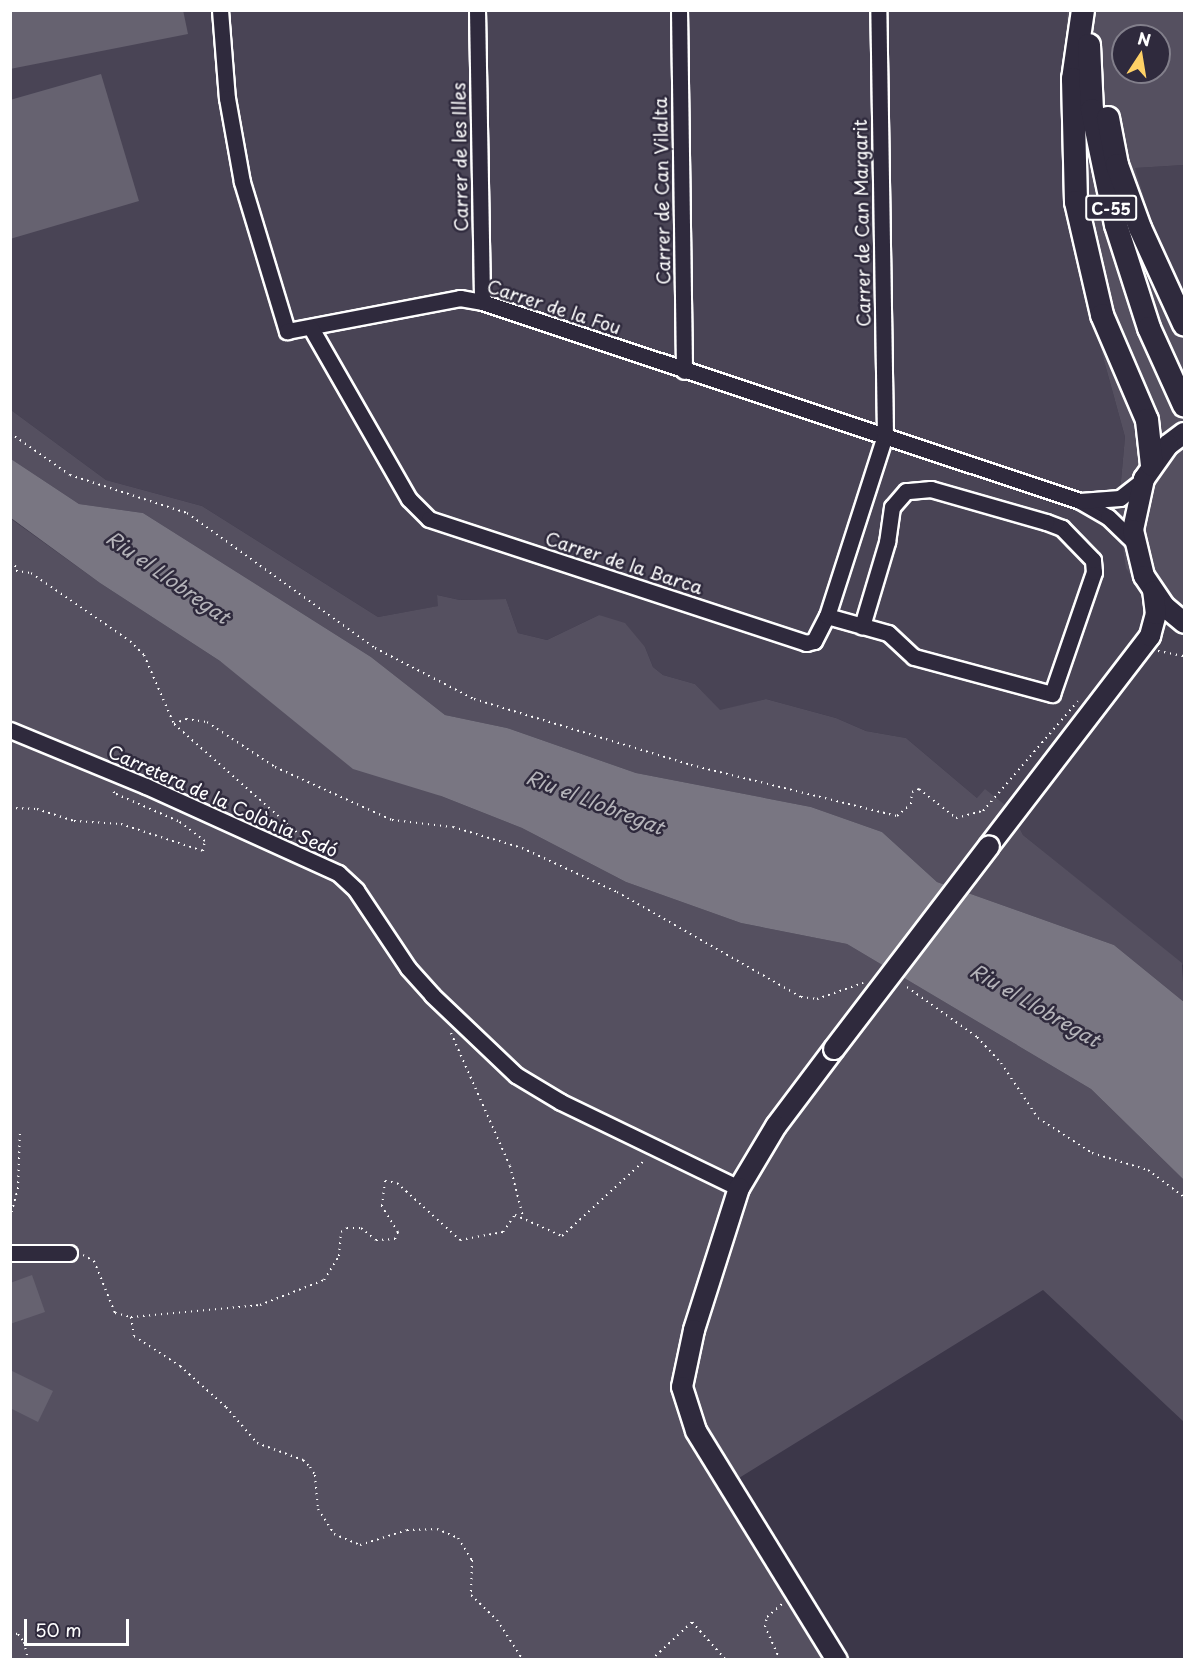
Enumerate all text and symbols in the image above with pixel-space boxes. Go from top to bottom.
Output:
north arrow [1111,24,1171,84]
text: N [1136,25,1153,51]
street label: Carrer de les Illes [448,81,472,233]
street label: Carrer de Can Vilalta [650,97,674,285]
street label: Carrer de Can Margarit [849,118,875,328]
road number: C-55 [1084,195,1138,221]
street label: Carrer de la Fou [483,275,625,339]
water label: Riu el Llobregat [100,525,236,629]
street label: Carrer de la Barca [542,527,706,599]
street label: Carretera de la Colònia Sedó [104,740,342,862]
water label: Riu el Llobregat [521,764,669,840]
water label: Riu el Llobregat [965,957,1105,1053]
scale bar [27,1607,132,1645]
text: 50 m [35,1616,82,1643]

